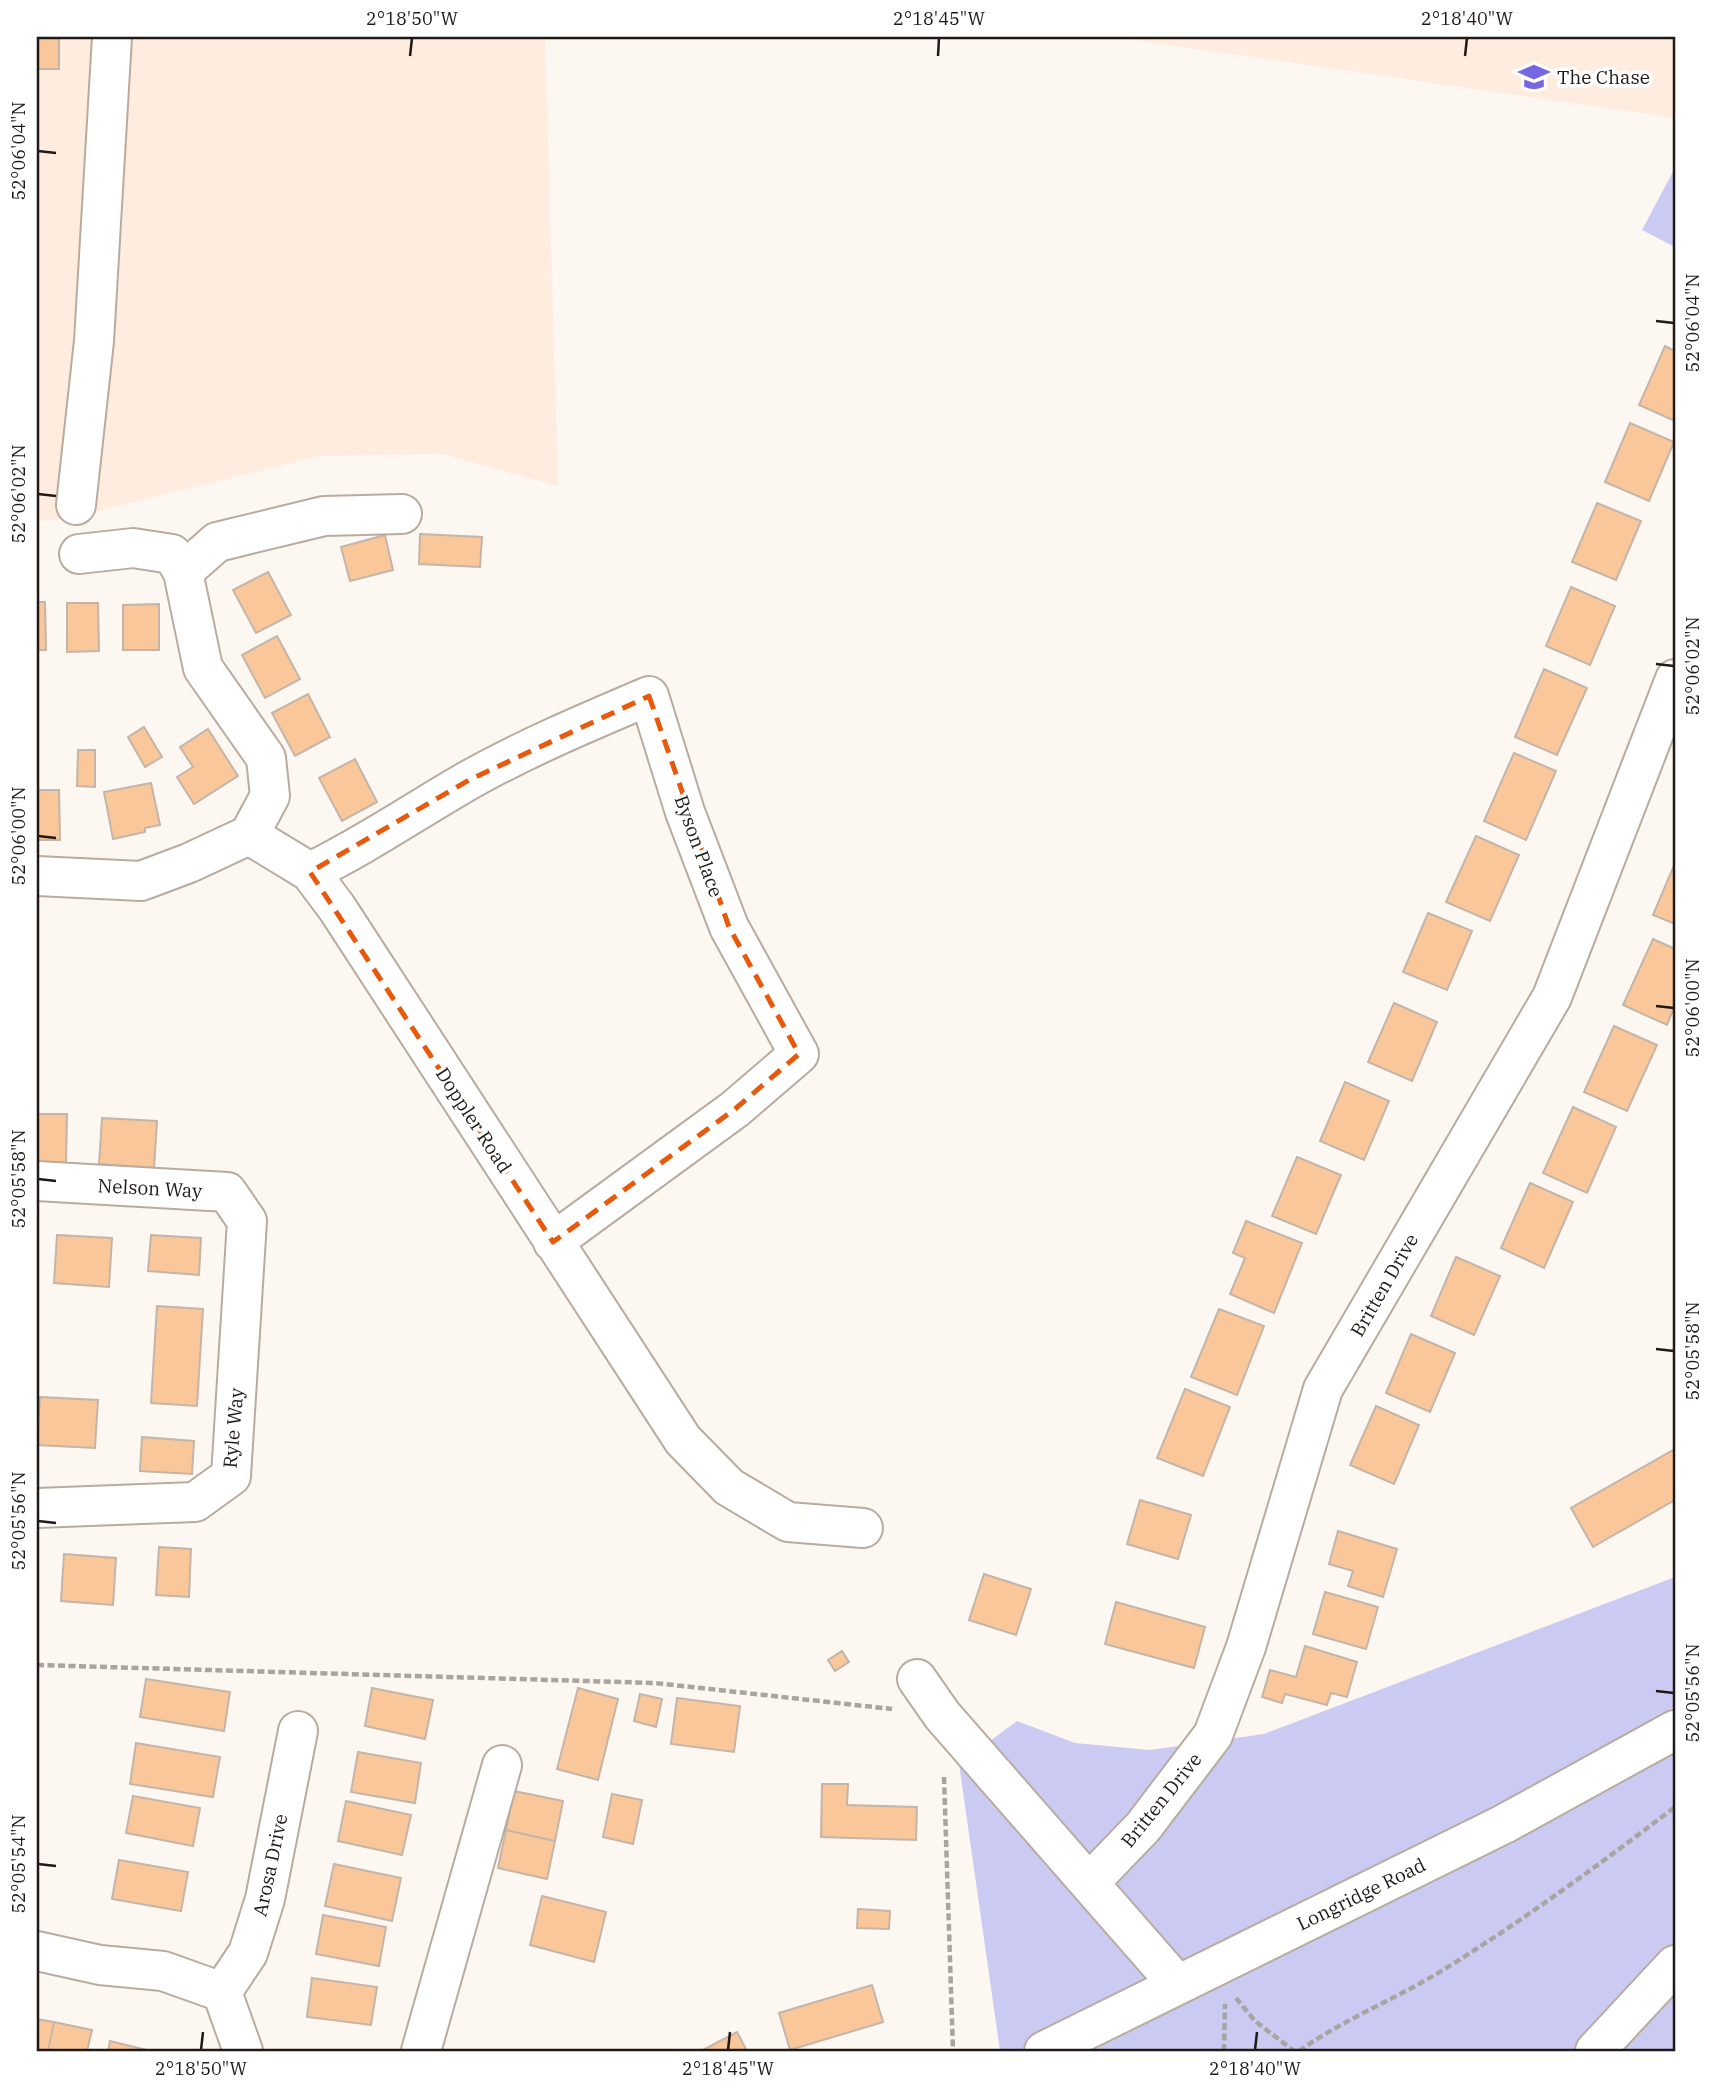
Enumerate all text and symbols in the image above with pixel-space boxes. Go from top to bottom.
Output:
text: 2°18'50"W [366,7,459,30]
text: 2°18'45"W [893,7,986,30]
text: 2°18'40"W [1421,7,1514,30]
school or university icon: The Chase [1517,60,1551,94]
place label: The Chase [1557,65,1650,89]
text: 52°06'04"N [7,102,30,201]
text: 52°06'04"N [1681,274,1704,373]
text: 52°06'02"N [7,445,30,544]
text: 52°06'02"N [1681,617,1704,716]
text: 52°06'00"N [7,787,30,886]
street label: Byson Place [669,792,729,900]
text: 52°06'00"N [1681,959,1704,1058]
street label: Doppler Road [431,1063,517,1177]
text: 52°05'58"N [7,1130,30,1229]
street label: Nelson Way [97,1173,204,1203]
street label: Britten Drive [1345,1229,1423,1341]
text: 52°05'58"N [1681,1302,1704,1401]
street label: Ryle Way [218,1386,249,1469]
text: 52°05'56"N [7,1472,30,1571]
text: 52°05'56"N [1681,1644,1704,1743]
street label: Britten Drive [1115,1748,1207,1852]
street label: Arosa Drive [247,1812,293,1918]
text: 52°05'54"N [7,1815,30,1914]
street label: Longridge Road [1293,1852,1429,1936]
text: 2°18'50"W [155,2057,248,2080]
text: 2°18'45"W [682,2057,775,2080]
text: 2°18'40"W [1209,2057,1302,2080]

